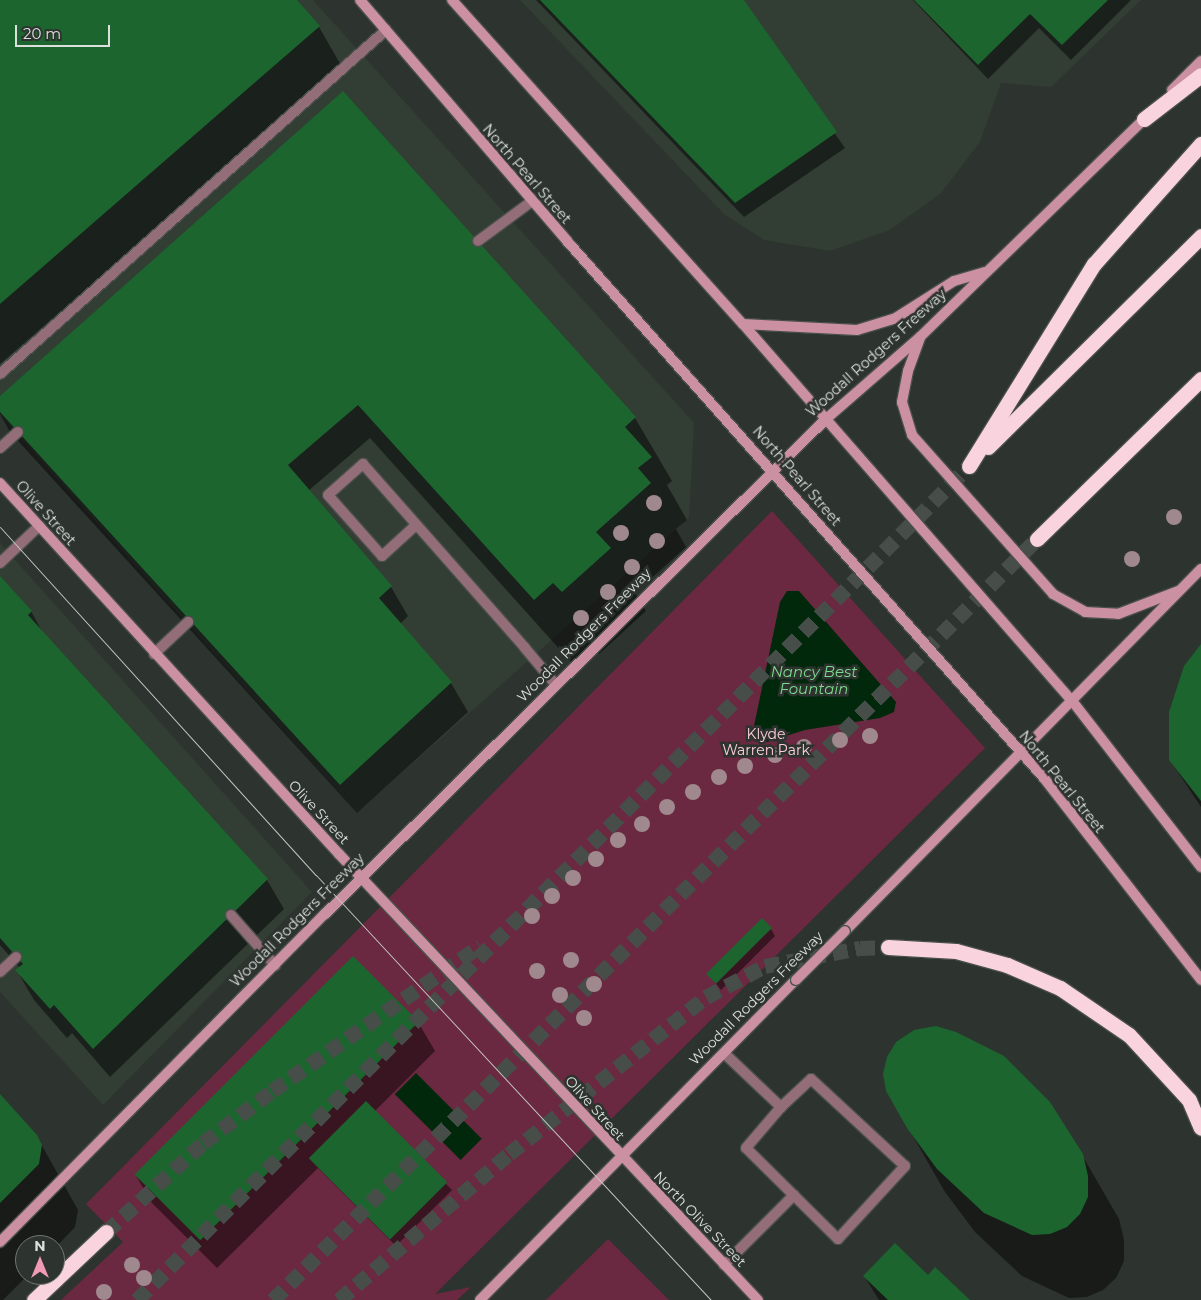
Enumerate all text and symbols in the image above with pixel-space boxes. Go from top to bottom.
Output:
scale bar [18,15,112,47]
text: 20 m [23,24,61,43]
street label: North Pearl Street [479,121,575,227]
street label: Woodall Rodgers Freeway [803,286,949,420]
street label: North Pearl Street [749,423,845,529]
street label: Olive Street [13,477,79,549]
street label: Woodall Rodgers Freeway [514,565,654,705]
water label: Nancy Best Fountain [771,662,857,697]
park label: Klyde Warren Park [722,726,810,759]
street label: North Pearl Street [1016,728,1108,836]
street label: Olive Street [285,777,353,847]
street label: Woodall Rodgers Freeway [227,850,367,990]
street label: Woodall Rodgers Freeway [686,928,826,1068]
street label: Olive Street [562,1072,628,1144]
street label: North Olive Street [650,1168,750,1270]
north arrow [15,1235,65,1285]
text: N [34,1237,46,1255]

